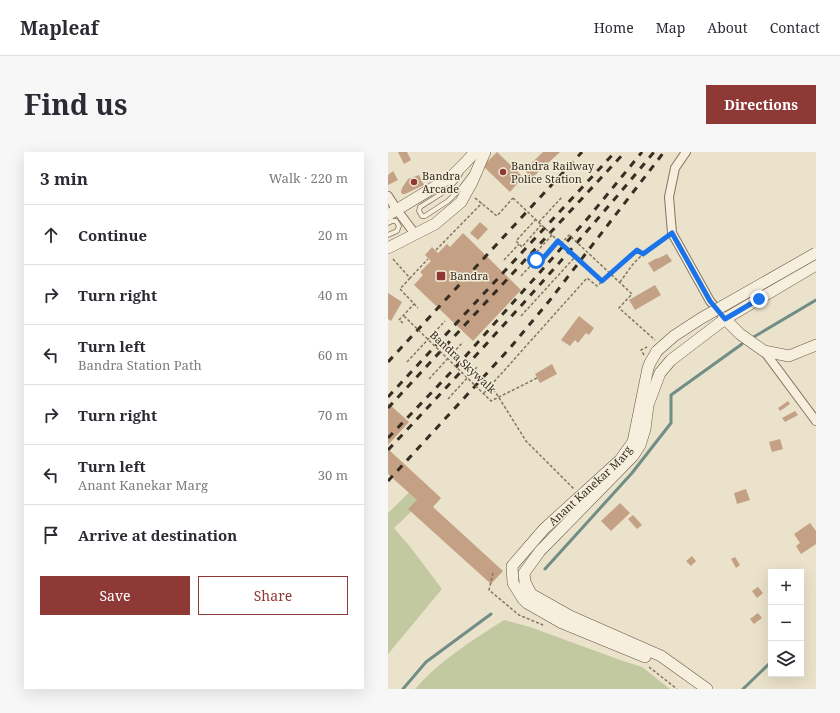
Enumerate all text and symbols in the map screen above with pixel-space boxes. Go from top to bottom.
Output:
text: Mapleaf [20,15,98,41]
text: Home [594,18,634,37]
text: Map [656,18,685,37]
text: About [707,18,748,37]
text: Contact [770,18,820,37]
text: Find us [24,85,128,123]
button: Directions [706,85,816,124]
place label: Bandra Railway Police Station [511,158,595,186]
text: 3 min [40,167,88,190]
marker: Bandra Railway Police Station [498,167,508,177]
place label: Bandra Arcade [422,168,460,196]
text: Walk · 220 m [269,169,348,187]
marker: Bandra Arcade [409,177,419,187]
icon: ahead [40,224,62,246]
text: Continue [78,225,147,245]
text: 20 m [318,226,348,244]
route start [527,251,545,269]
place label: Bandra [450,268,488,283]
marker: Bandra [435,270,447,282]
icon: right [40,284,62,306]
text: Turn right [78,285,157,305]
text: 40 m [318,286,348,304]
route end [750,290,768,308]
street label: Bandra Skywalk [427,327,500,397]
text: Turn left [78,336,146,356]
icon: left [40,344,62,366]
text: 60 m [318,346,348,364]
text: Bandra Station Path [78,356,202,374]
icon: right [40,404,62,426]
text: Turn right [78,405,157,425]
text: 70 m [318,406,348,424]
street label: Anant Kanekar Marg [545,442,635,529]
text: Turn left [78,456,146,476]
icon: left [40,464,62,486]
text: 30 m [318,466,348,484]
text: Anant Kanekar Marg [78,476,208,494]
icon: arrive [40,524,62,546]
text: Arrive at destination [78,525,237,545]
map controls [768,569,804,677]
button: + [768,569,804,605]
button: Save [40,576,190,615]
button: Share [198,576,348,615]
button: − [768,605,804,641]
button: layers [768,641,804,677]

